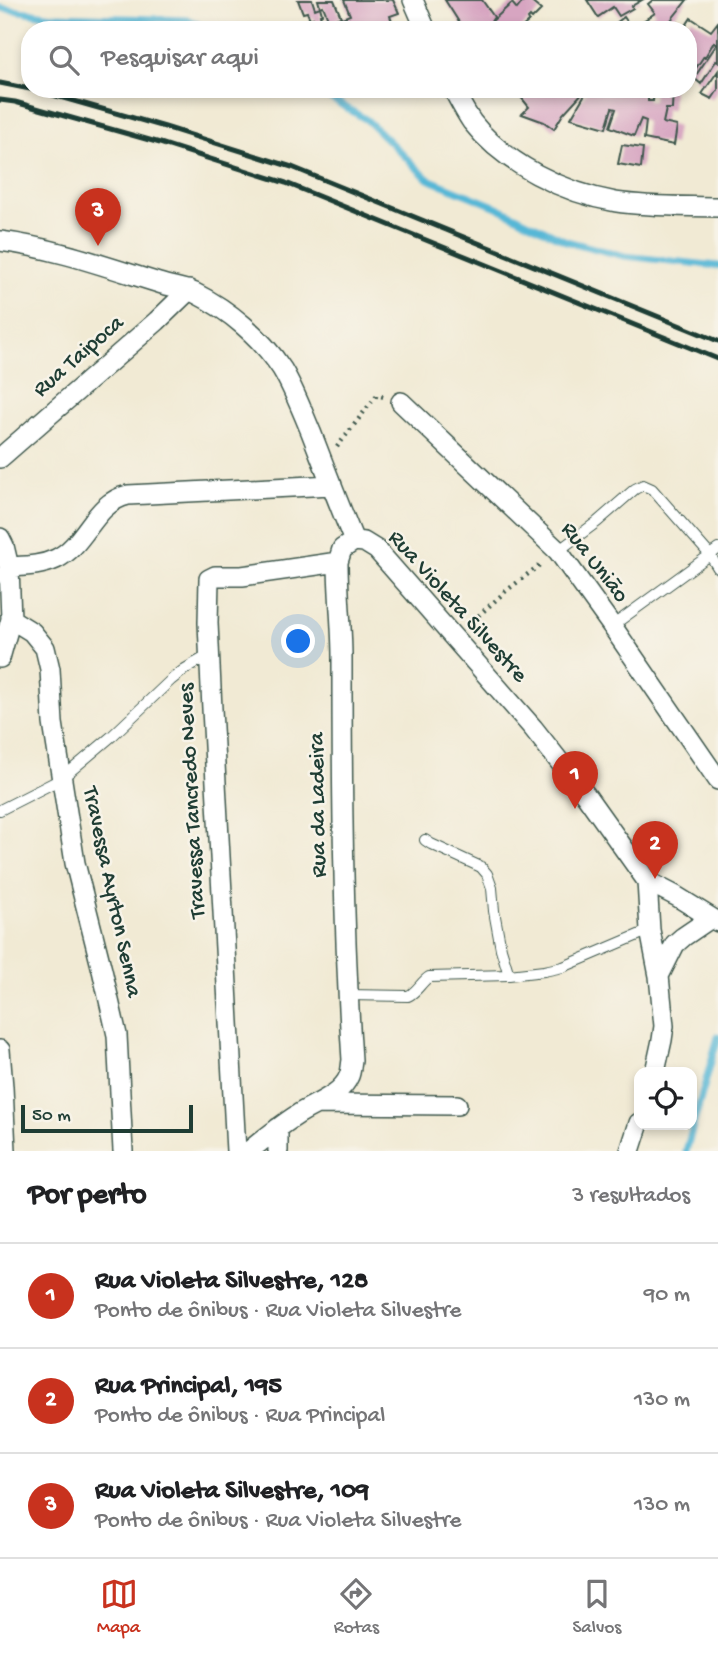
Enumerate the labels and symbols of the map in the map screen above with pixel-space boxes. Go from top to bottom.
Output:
pin: 3 [75,188,121,246]
street label: Rua Taipoca [28,309,131,404]
street label: Rua União [554,517,634,609]
street label: Rua Violeta Silvestre [381,525,533,690]
your location [281,624,315,658]
street label: Travessa Tancredo Neves [173,682,213,921]
street label: Rua da Ladeira [304,731,334,878]
pin: 1 [552,751,598,809]
street label: Travessa Ayrton Senna [75,782,147,1001]
pin: 2 [632,821,678,879]
scale bar [21,1102,192,1134]

